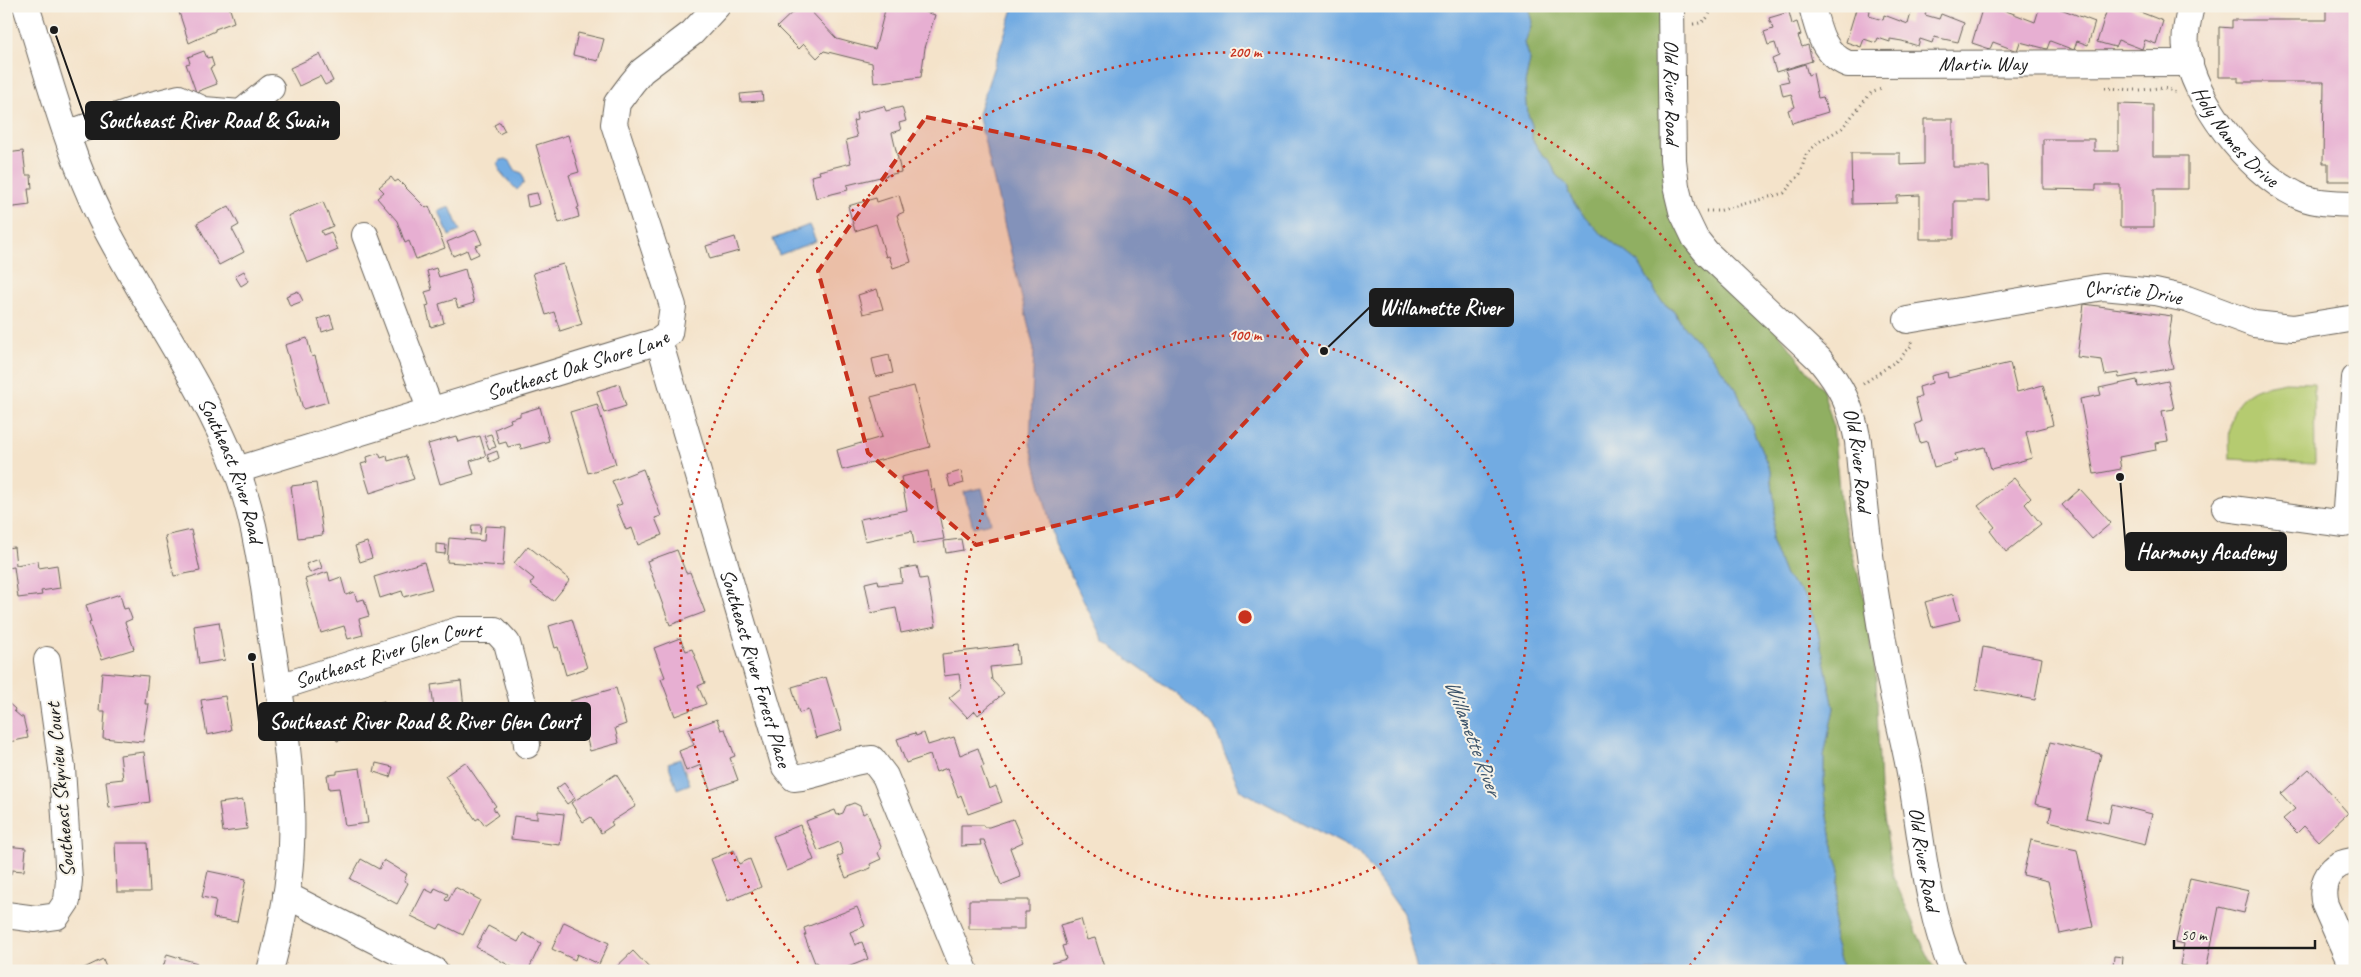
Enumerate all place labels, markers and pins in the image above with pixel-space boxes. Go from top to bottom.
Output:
callout: Southeast River Road & Swain [86,102,339,139]
callout: Willamette River [1370,289,1513,326]
callout: Harmony Academy [2126,533,2286,570]
centre of rings [1236,608,1254,626]
callout: Southeast River Road & River Glen Court [259,703,590,740]

